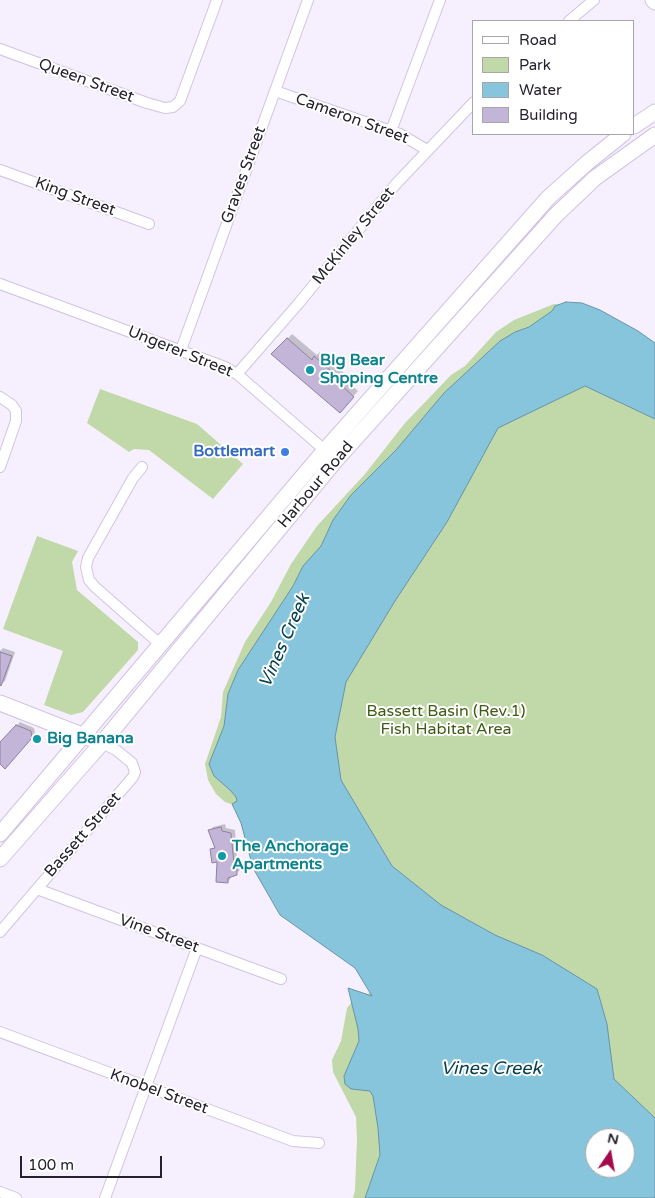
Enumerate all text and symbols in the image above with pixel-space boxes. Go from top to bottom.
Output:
legend [472,20,635,135]
text: Road [519,31,557,49]
street label: Queen Street [36,55,136,107]
text: Park [519,56,551,74]
text: Water [519,81,562,99]
street label: Cameron Street [293,90,411,148]
text: Building [519,106,578,124]
street label: Graves Street [218,124,270,226]
street label: King Street [32,174,118,220]
street label: McKinley Street [309,183,399,289]
street label: Ungerer Street [125,322,235,382]
place label: BIg Bear Shpping Centre [320,351,438,389]
marker: BIg Bear Shpping Centre [304,364,316,376]
street label: Harbour Road [274,438,358,532]
place label: Bottlemart [193,442,275,462]
marker: Bottlemart [279,446,291,458]
water label: Vines Creek [255,591,315,691]
park label: Bassett Basin (Rev.1) Fish Habitat Area [366,702,526,740]
place label: Big Banana [47,729,134,749]
marker: Big Banana [31,733,43,745]
street label: Bassett Street [41,788,125,882]
place label: The Anchorage Apartments [232,837,348,875]
marker: The Anchorage Apartments [216,850,228,862]
street label: Vine Street [116,911,202,957]
water label: Vines Creek [441,1058,541,1080]
street label: Knobel Street [107,1065,211,1119]
north arrow [585,1128,635,1178]
text: N [606,1129,620,1148]
scale bar [22,1146,165,1178]
text: 100 m [28,1156,74,1174]

